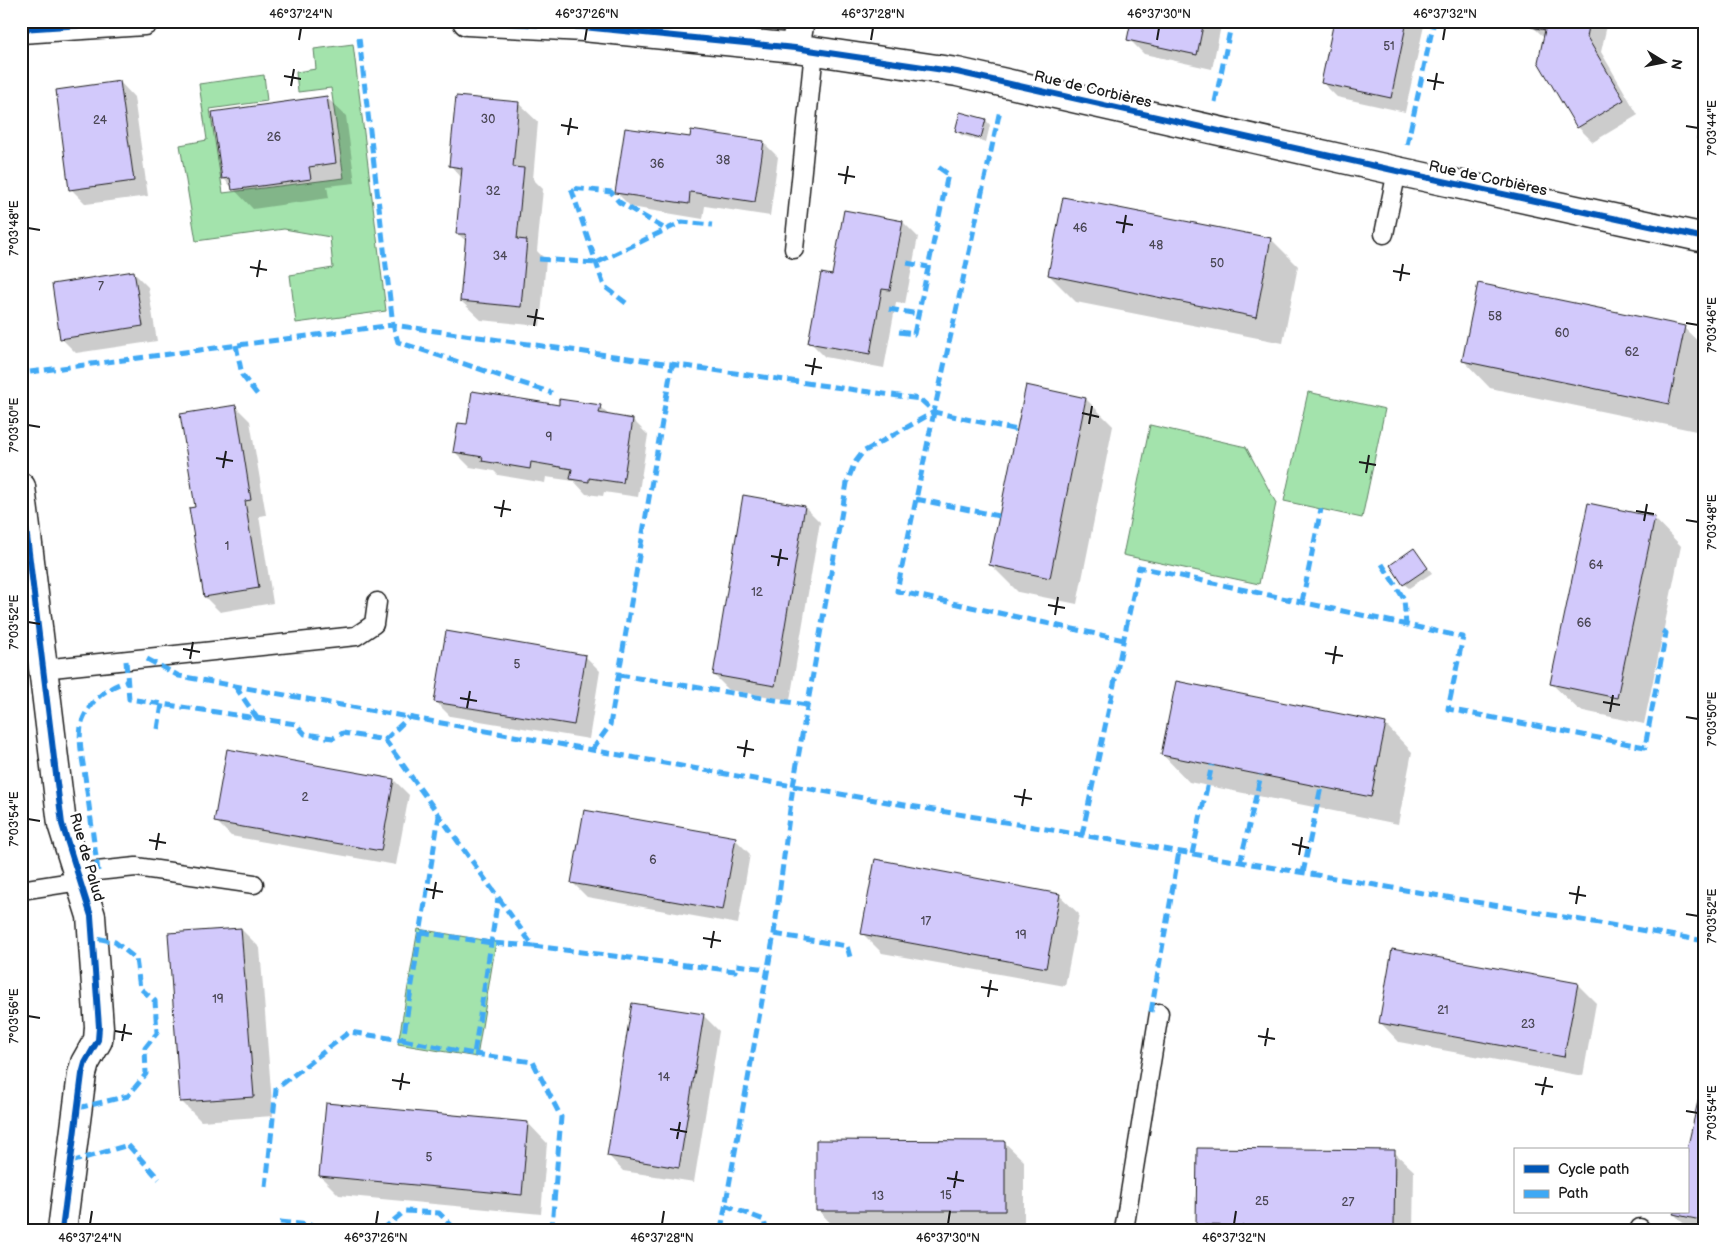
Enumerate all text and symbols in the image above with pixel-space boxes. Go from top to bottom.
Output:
text: 46°37'24"N [269,7,333,22]
text: 46°37'26"N [555,7,619,22]
text: 46°37'28"N [841,7,905,22]
text: 46°37'30"N [1127,7,1191,22]
text: 46°37'32"N [1413,7,1477,22]
north arrow [1638,38,1688,88]
house number: 51 [1383,39,1395,54]
text: N [1667,58,1686,71]
street label: Rue de Corbières [1032,67,1154,112]
text: 7°03'44"E [1705,100,1720,156]
house number: 30 [481,112,495,127]
house number: 24 [93,113,108,128]
house number: 26 [267,130,281,145]
house number: 38 [716,153,730,168]
house number: 36 [650,157,664,172]
street label: Rue de Corbières [1427,157,1549,200]
house number: 32 [486,184,500,199]
text: 7°03'48"E [7,200,22,256]
house number: 46 [1073,221,1087,236]
house number: 48 [1149,238,1163,253]
house number: 34 [493,249,508,264]
house number: 50 [1210,256,1224,271]
house number: 7 [98,279,104,294]
text: 7°03'46"E [1705,297,1720,353]
house number: 58 [1488,309,1502,324]
house number: 60 [1555,326,1569,341]
house number: 62 [1625,345,1639,360]
text: 7°03'50"E [7,397,22,452]
house number: 9 [546,430,553,445]
text: 7°03'48"E [1705,494,1720,550]
house number: 1 [225,539,229,554]
house number: 64 [1589,558,1604,573]
house number: 12 [751,585,763,600]
text: 7°03'52"E [7,594,22,649]
house number: 66 [1577,616,1591,631]
house number: 5 [514,657,521,672]
text: 7°03'50"E [1705,691,1720,746]
house number: 2 [301,790,309,805]
text: 7°03'54"E [7,791,22,847]
street label: Rue de Palud [65,811,108,904]
house number: 6 [649,853,657,868]
text: 7°03'52"E [1705,888,1720,943]
house number: 17 [921,914,931,929]
house number: 19 [1015,928,1027,943]
text: 7°03'56"E [7,988,22,1044]
house number: 19 [212,992,224,1007]
house number: 21 [1437,1003,1449,1018]
house number: 23 [1521,1017,1535,1032]
house number: 14 [658,1070,671,1085]
text: 7°03'54"E [1705,1085,1720,1141]
legend [1514,1148,1688,1214]
house number: 5 [426,1150,433,1165]
text: Cycle path [1558,1160,1629,1179]
text: Path [1558,1184,1588,1203]
house number: 15 [940,1188,952,1203]
house number: 13 [872,1189,884,1204]
house number: 25 [1255,1194,1269,1209]
house number: 27 [1342,1195,1355,1210]
text: 46°37'24"N [58,1231,122,1246]
text: 46°37'26"N [344,1231,408,1246]
text: 46°37'28"N [630,1231,694,1246]
text: 46°37'30"N [916,1231,980,1246]
text: 46°37'32"N [1202,1231,1266,1246]

